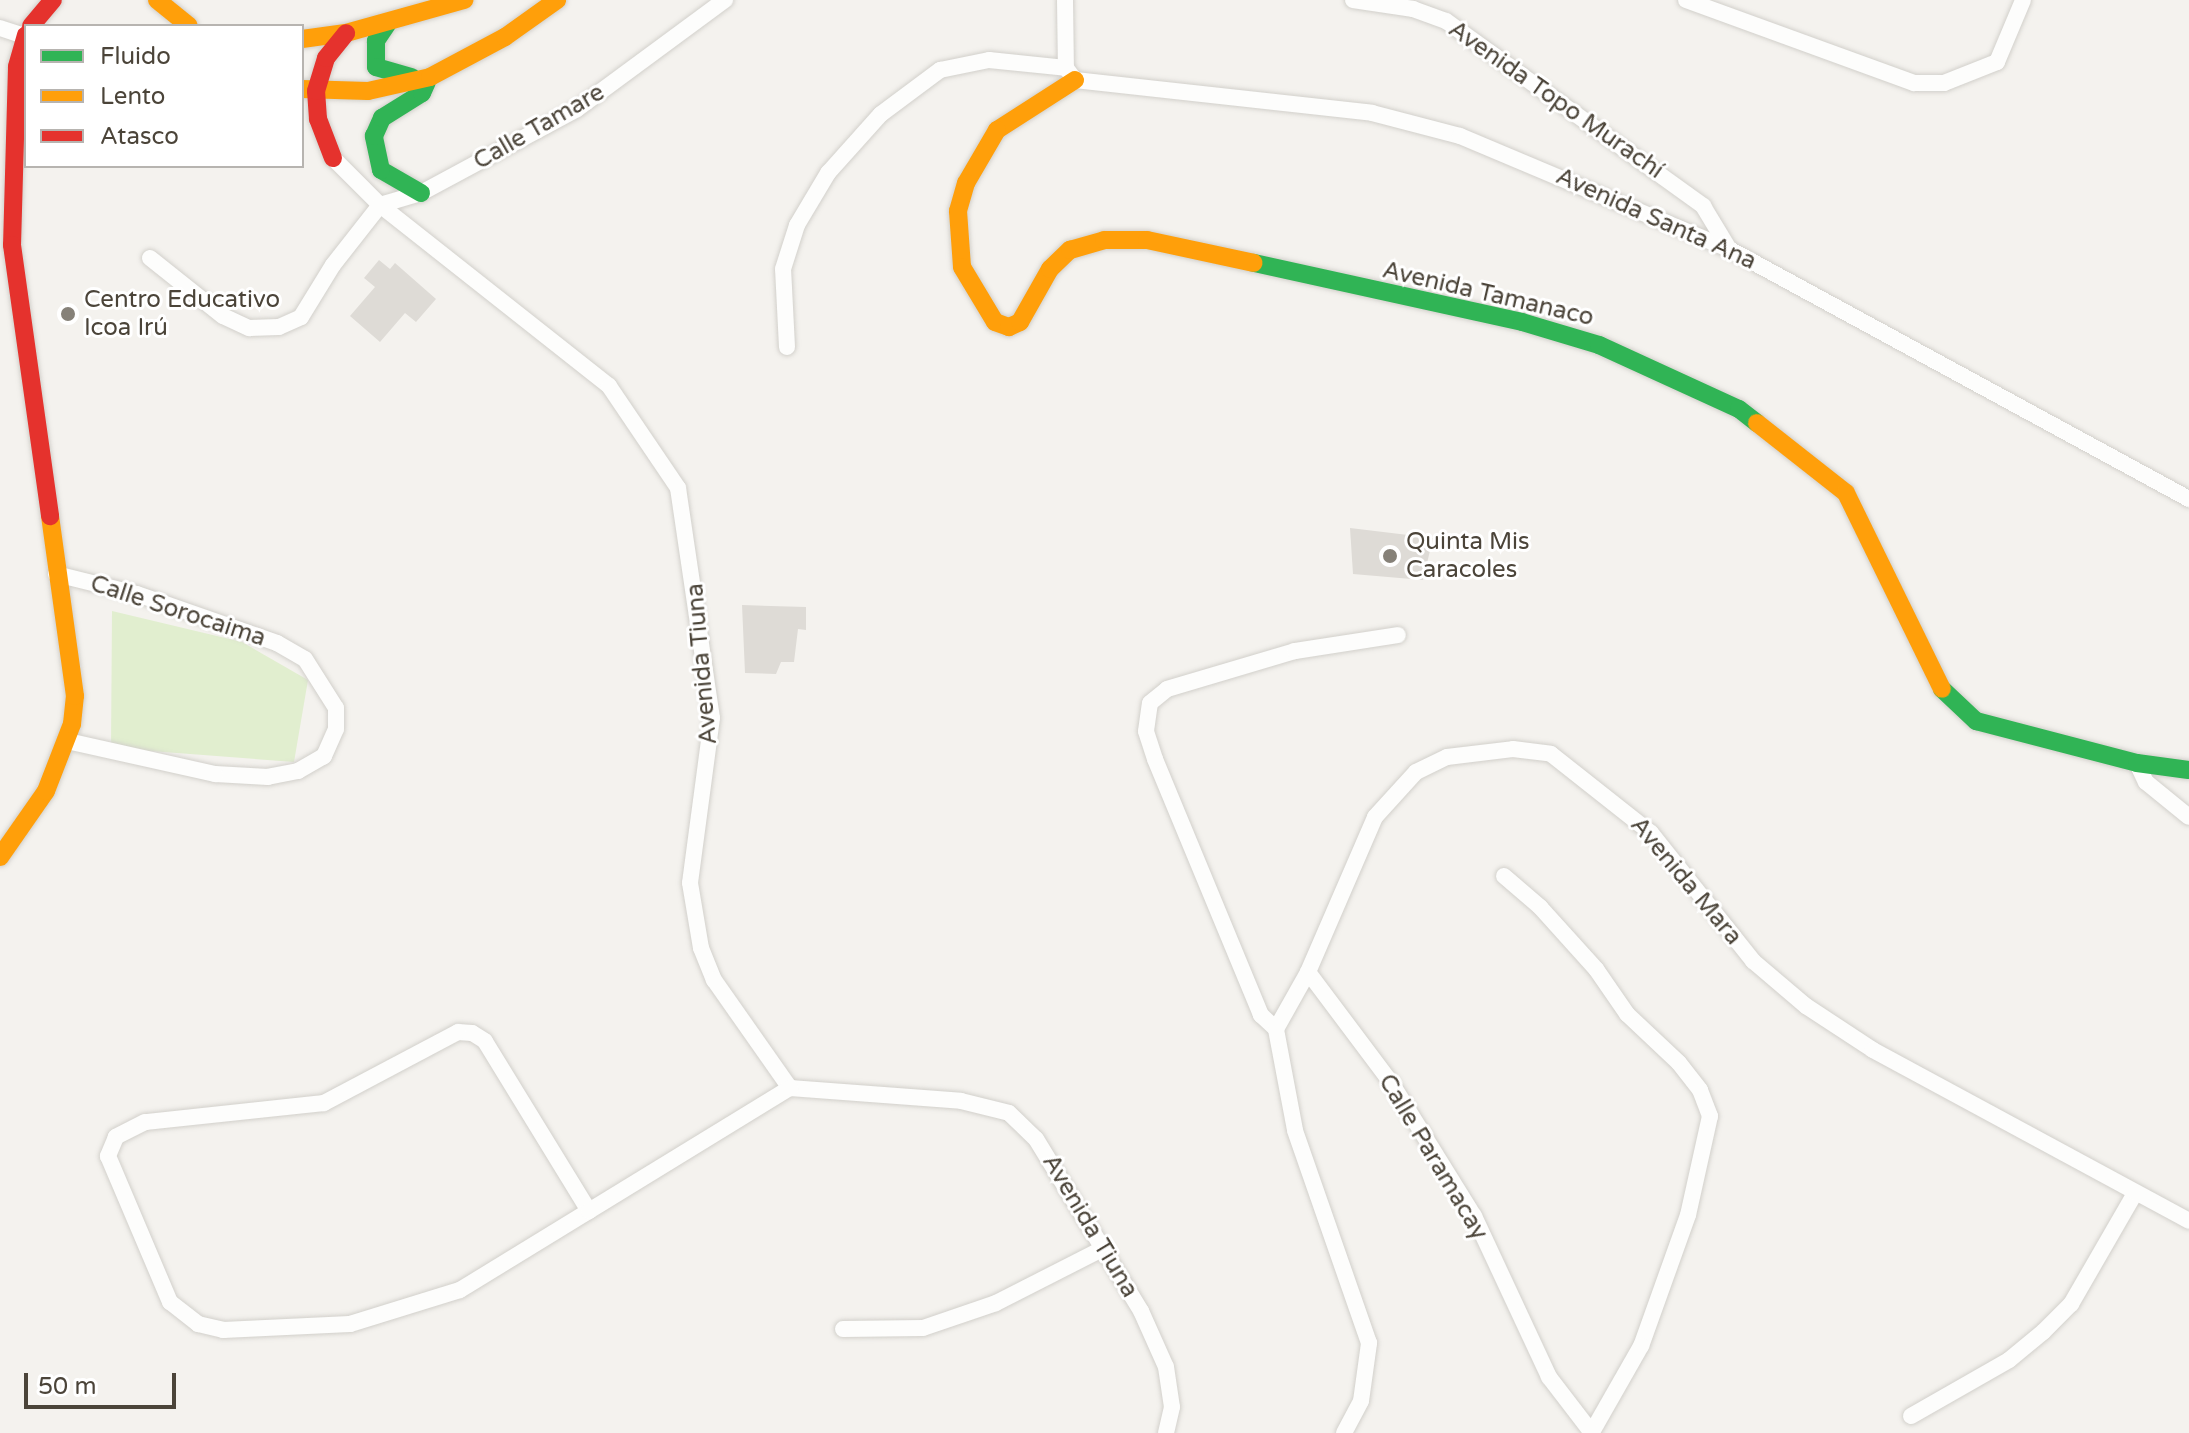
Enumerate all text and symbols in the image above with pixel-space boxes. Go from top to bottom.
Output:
street label: Avenida Topo Murachí [1443,15,1669,185]
legend [24,24,304,168]
text: Fluido [100,42,171,71]
street label: Calle Tamare [469,78,609,176]
text: Lento [100,82,165,111]
text: Atasco [100,122,179,151]
street label: Avenida Santa Ana [1551,162,1761,276]
street label: Avenida Tamanaco [1380,256,1596,332]
place label: Centro Educativo Icoa Irú [84,286,280,342]
marker: Centro Educativo Icoa Irú [59,305,77,323]
place label: Quinta Mis Caracoles [1406,528,1530,584]
marker: Quinta Mis Caracoles [1381,547,1399,565]
street label: Calle Sorocaima [87,569,269,653]
street label: Avenida Tiuna [681,582,723,746]
street label: Avenida Mara [1624,811,1748,951]
street label: Calle Paramacay [1372,1069,1494,1245]
street label: Avenida Tiuna [1036,1149,1144,1303]
scale bar [28,1357,180,1407]
text: 50 m [38,1372,96,1401]

